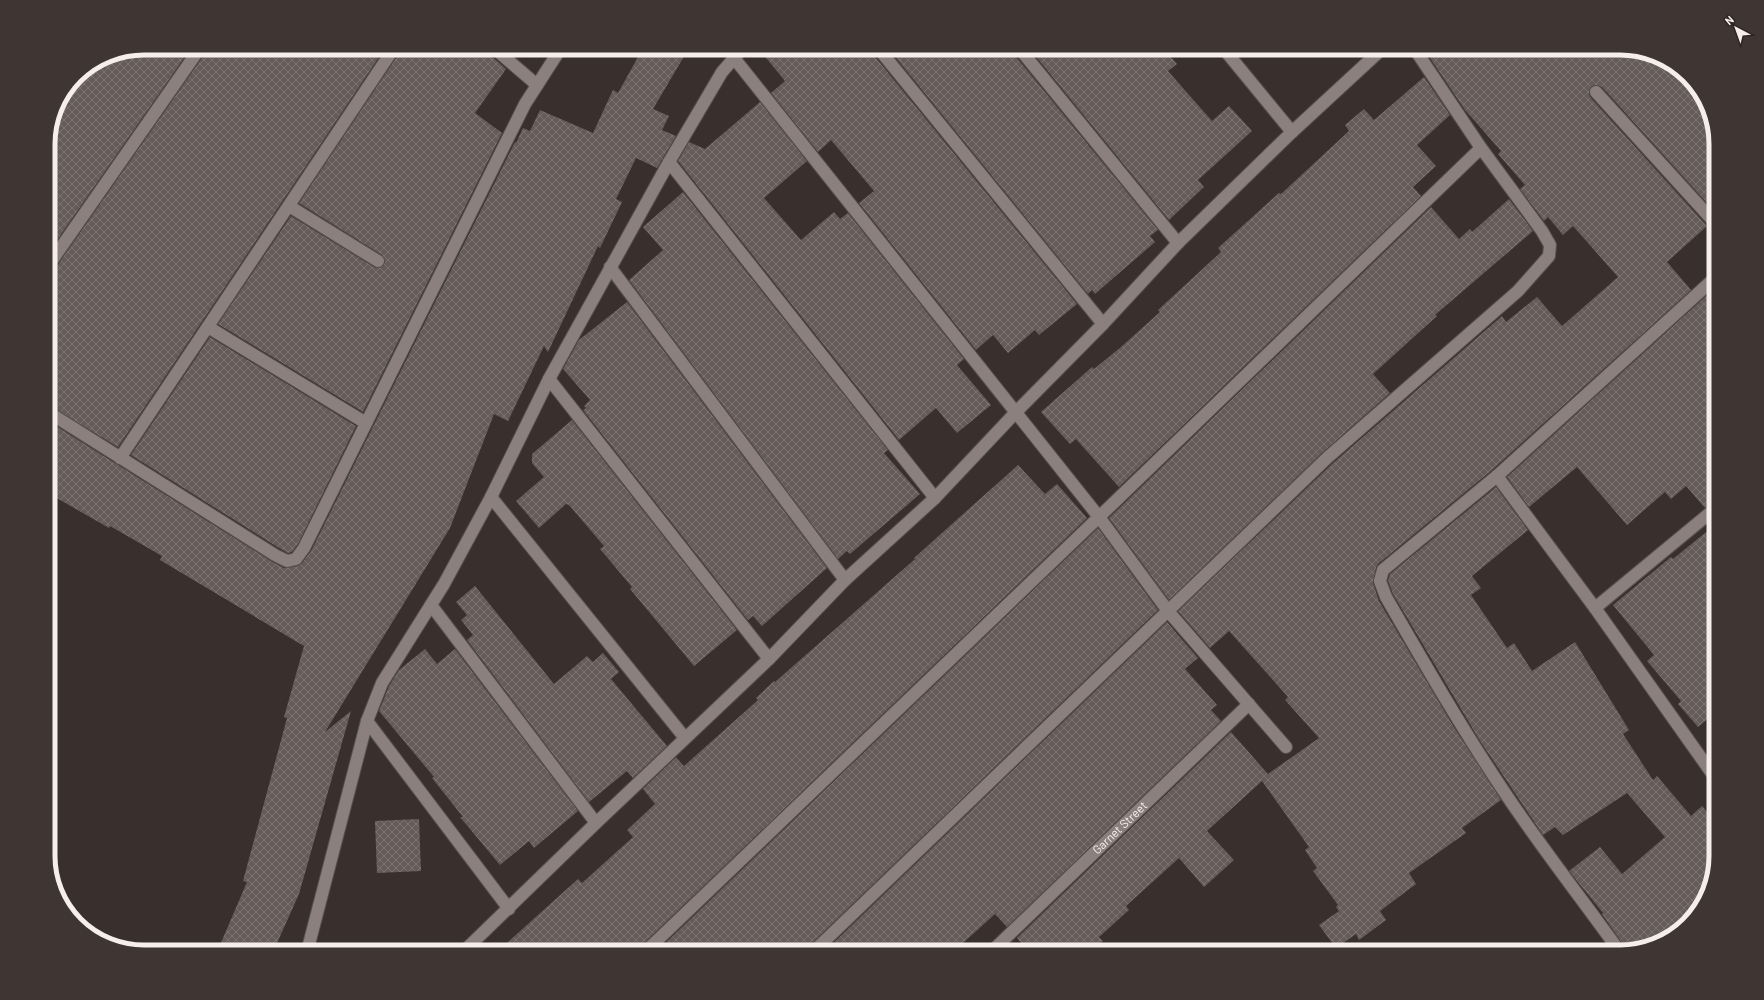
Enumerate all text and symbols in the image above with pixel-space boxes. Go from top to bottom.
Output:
north arrow [1716,8,1756,48]
text: N [1722,13,1736,27]
street label: Garnet Street [1089,798,1149,857]

